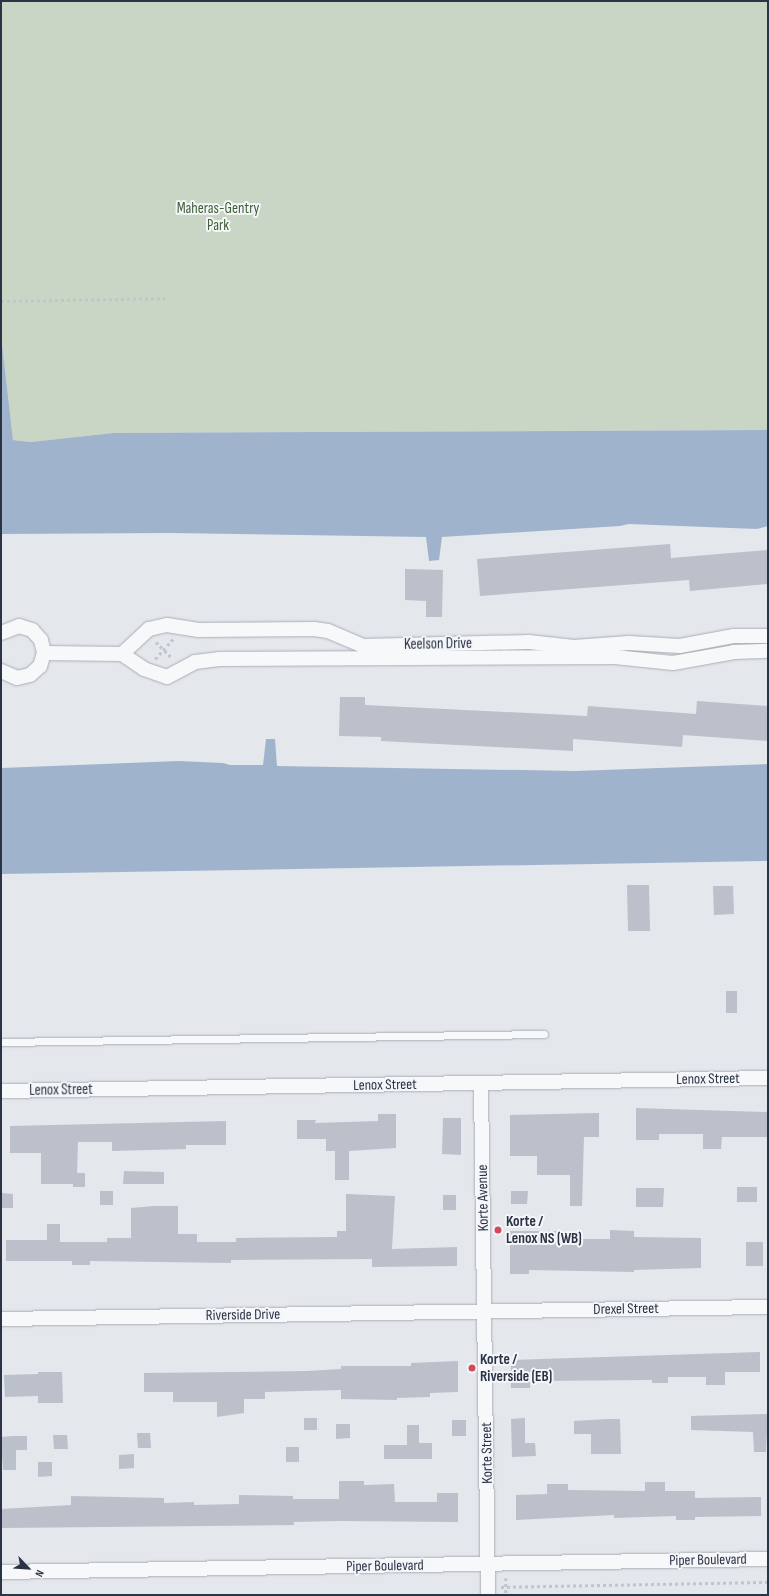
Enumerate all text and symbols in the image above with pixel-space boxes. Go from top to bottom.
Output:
park label: Maheras-Gentry Park [177,199,259,234]
street label: Keelson Drive [404,634,472,654]
street label: Lenox Street [676,1069,740,1089]
street label: Lenox Street [353,1075,417,1095]
street label: Lenox Street [29,1080,93,1100]
street label: Korte Avenue [473,1164,493,1232]
place label: Korte / Lenox NS (WB) [506,1212,582,1247]
marker: Korte / Lenox NS (WB) [493,1225,503,1235]
street label: Drexel Street [593,1299,659,1319]
street label: Riverside Drive [206,1305,280,1325]
place label: Korte / Riverside (EB) [480,1350,552,1385]
marker: Korte / Riverside (EB) [467,1363,477,1373]
street label: Korte Street [477,1422,497,1484]
north arrow [8,1548,48,1588]
street label: Piper Boulevard [669,1550,747,1570]
street label: Piper Boulevard [346,1556,424,1576]
text: N [32,1568,46,1579]

